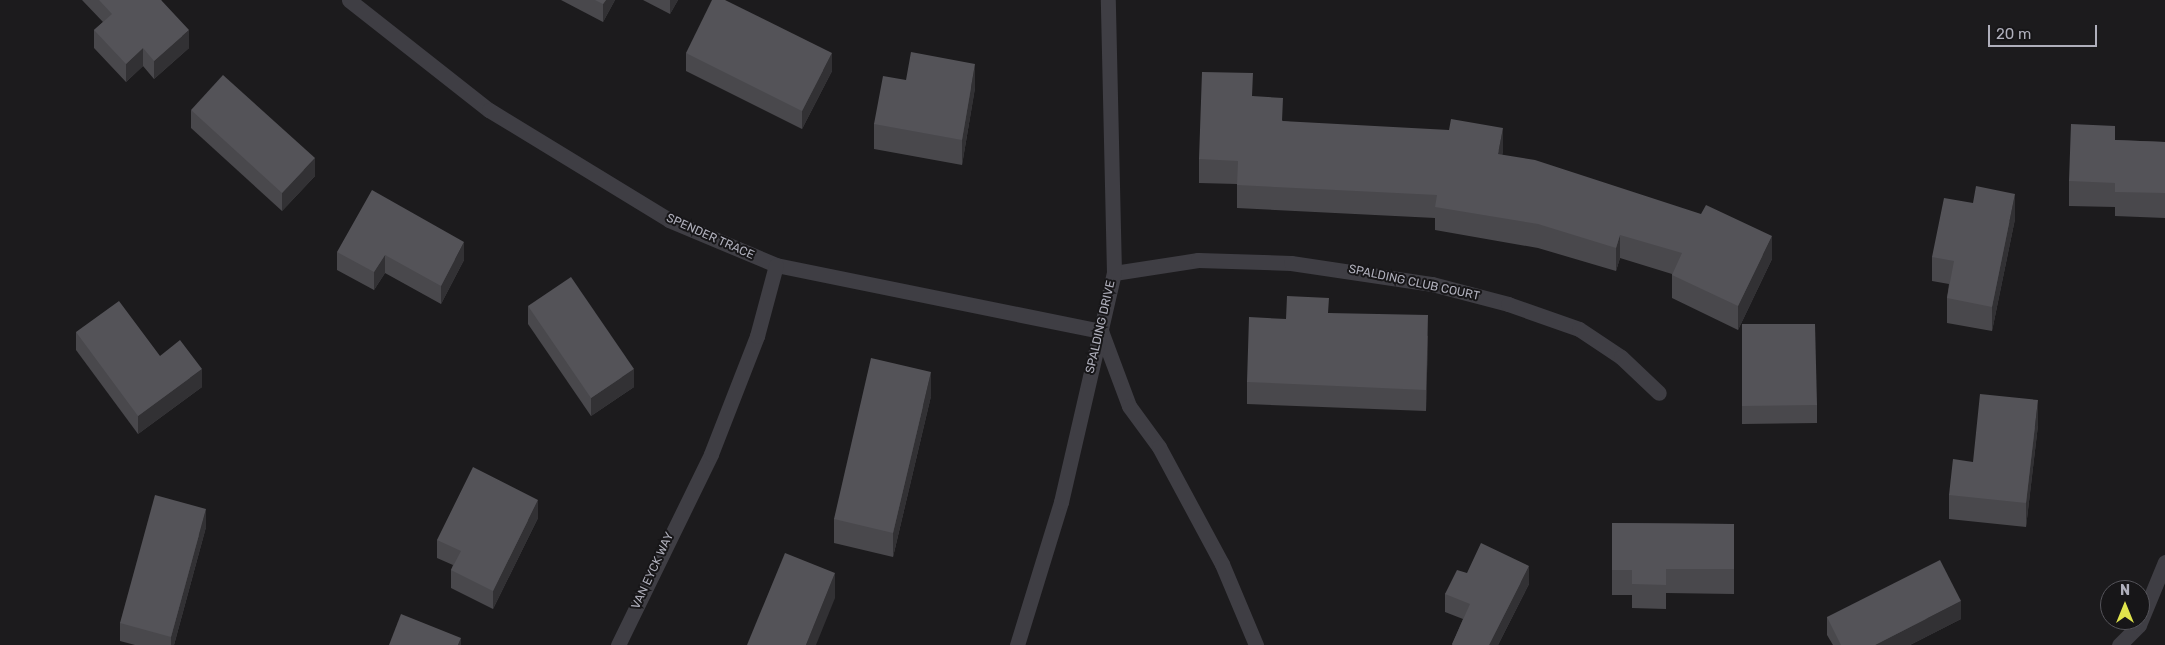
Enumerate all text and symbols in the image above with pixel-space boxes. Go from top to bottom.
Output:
scale bar [1990,15,2099,47]
text: 20 m [1996,25,2031,43]
street label: SPENDER TRACE [664,211,756,263]
street label: SPALDING CLUB COURT [1347,262,1481,304]
street label: SPALDING DRIVE [1083,279,1119,375]
street label: VAN EYCK WAY [629,530,677,612]
north arrow [2100,580,2150,630]
text: N [2120,582,2130,599]

